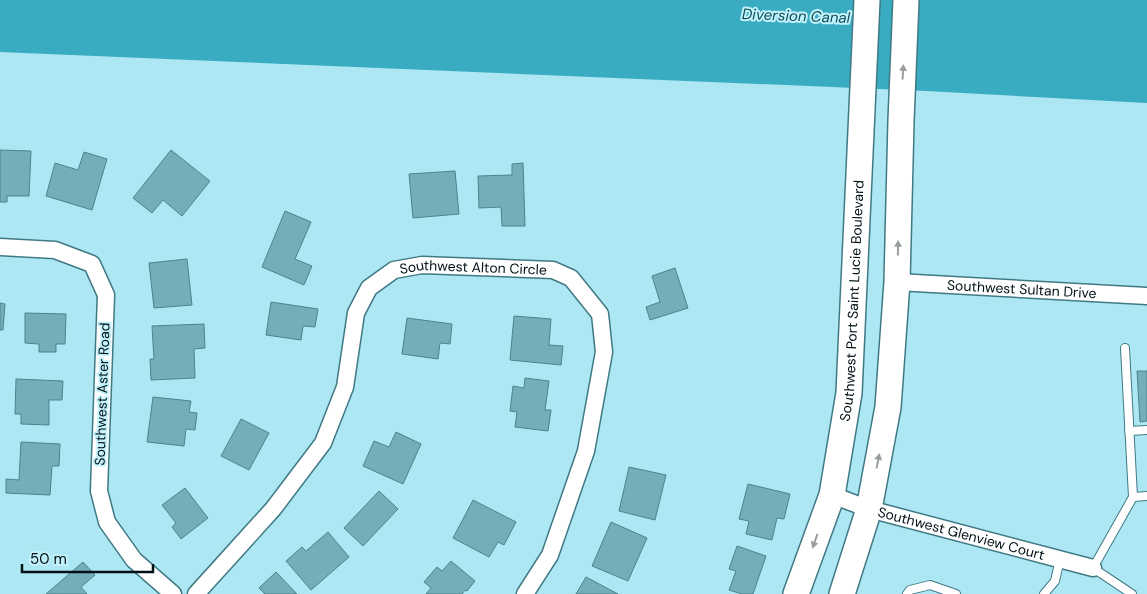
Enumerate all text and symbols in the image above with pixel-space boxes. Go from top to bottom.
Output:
water label: Diversion Canal [742,4,851,28]
one-way arrow [899,64,907,80]
street label: Southwest Port Saint Lucie Boulevard [835,180,868,423]
one-way arrow [894,239,902,255]
street label: Southwest Alton Circle [398,256,547,279]
street label: Southwest Sultan Drive [947,276,1097,302]
street label: Southwest Aster Road [91,322,113,466]
one-way arrow [874,453,882,469]
street label: Southwest Glenview Court [876,503,1047,564]
one-way arrow [811,534,818,549]
scale bar [22,542,154,574]
text: 50 m [30,549,67,569]

